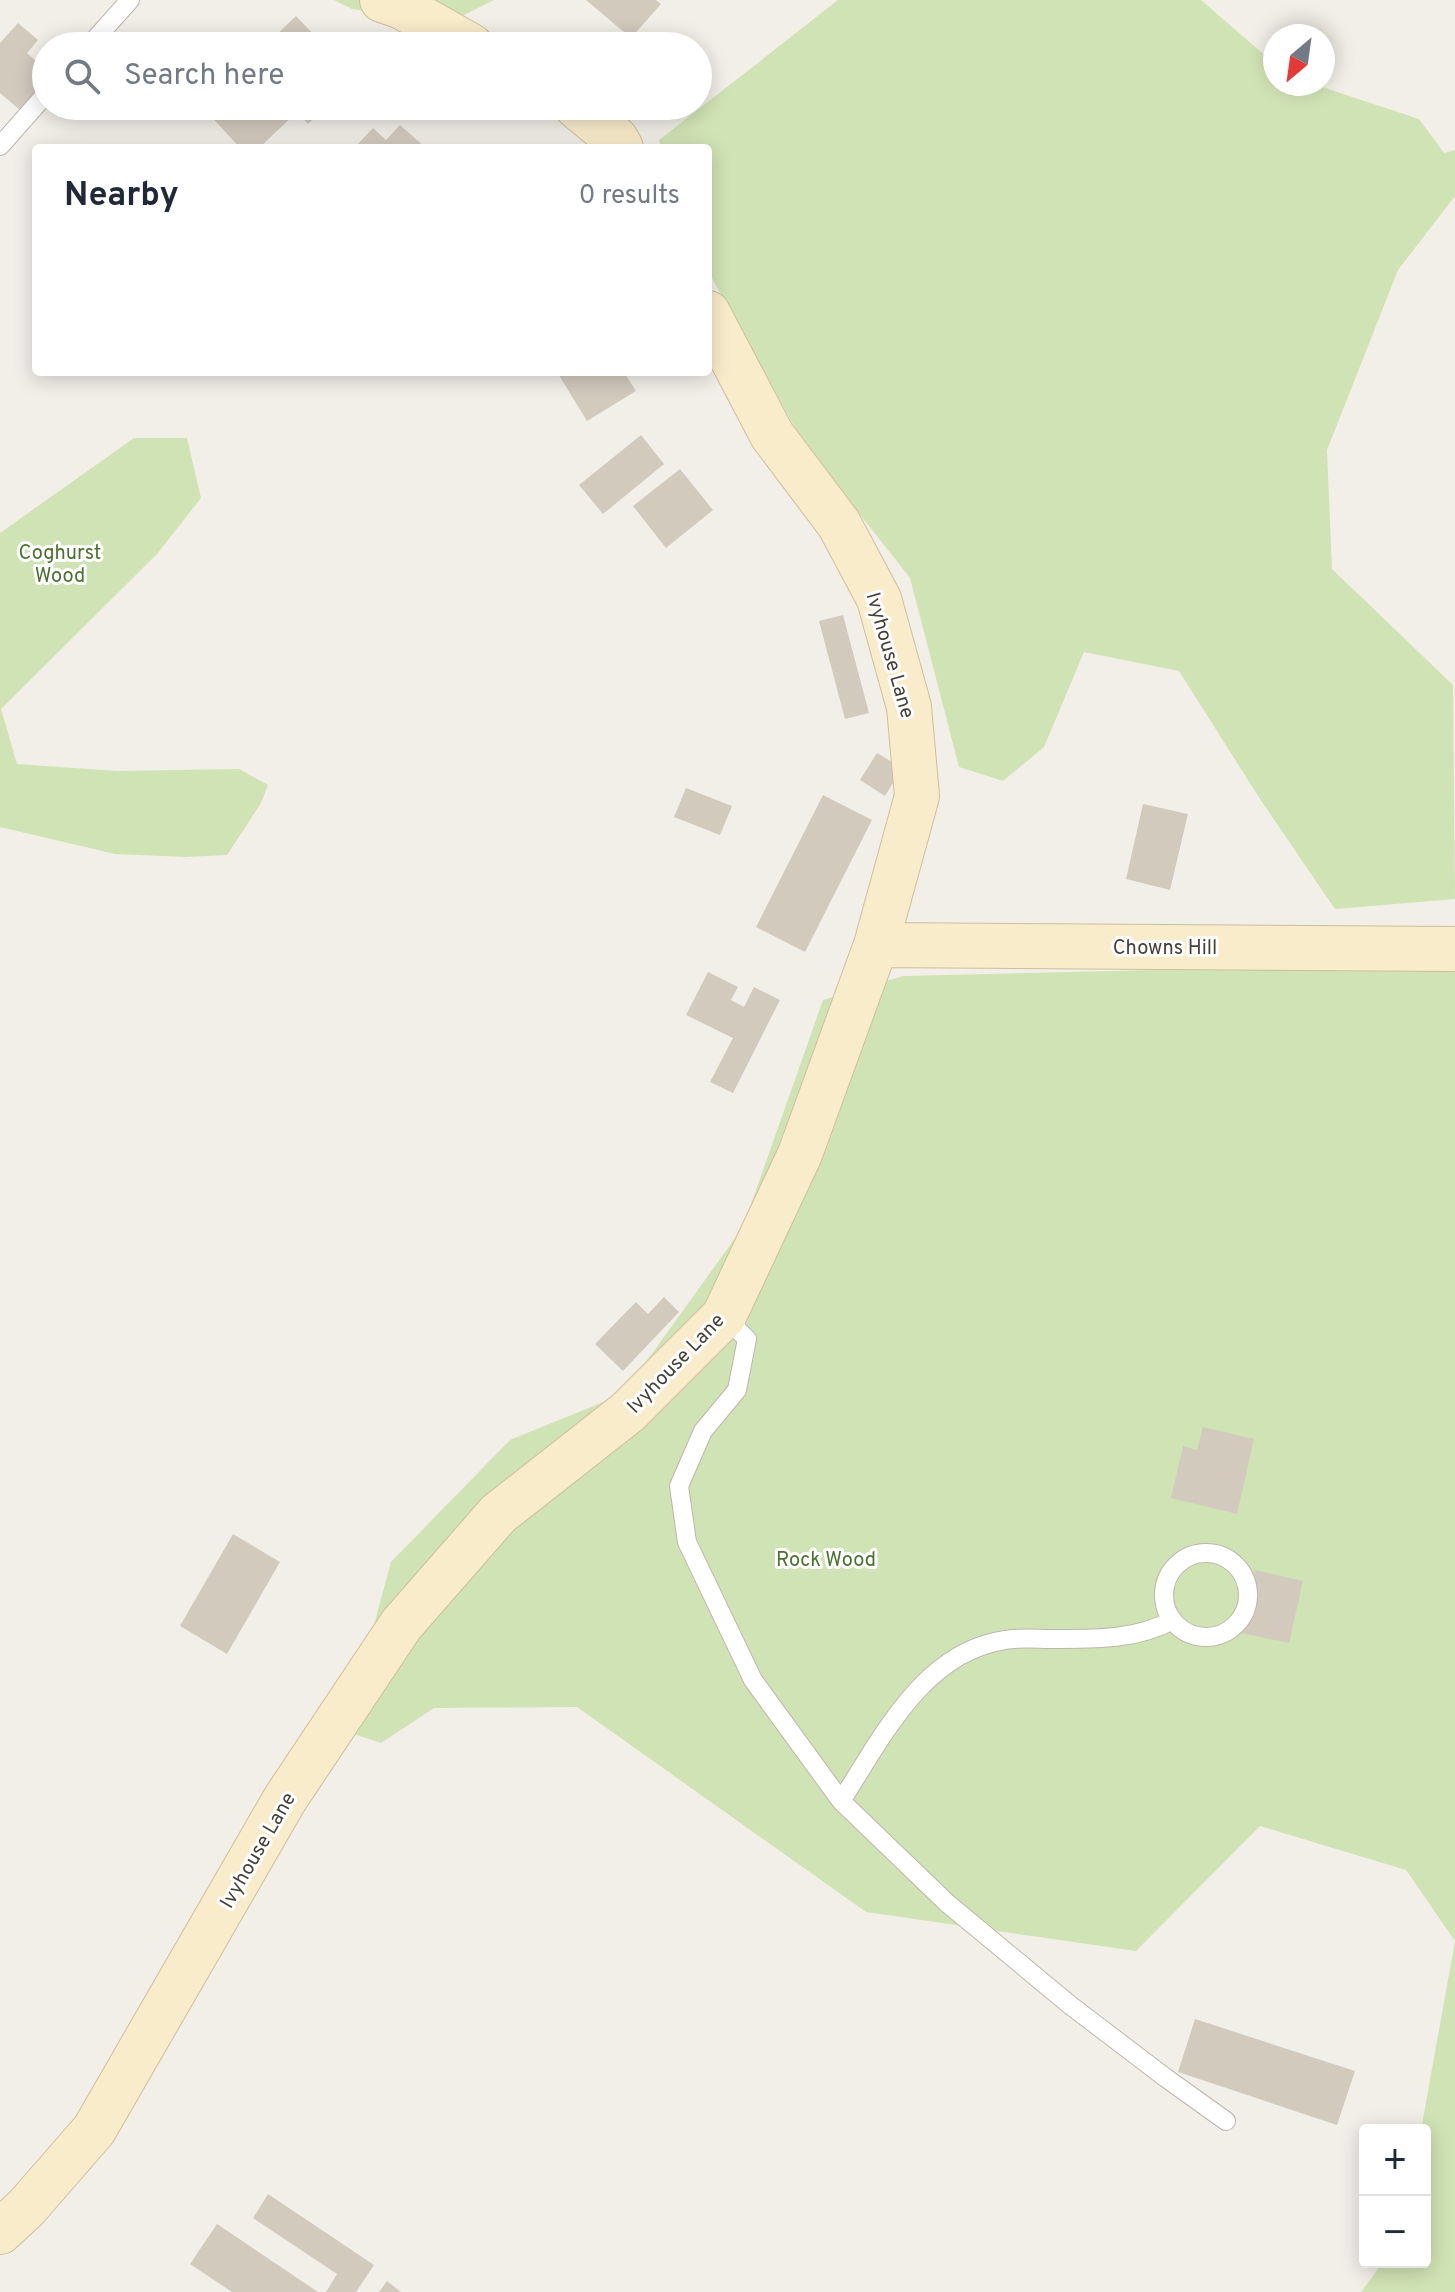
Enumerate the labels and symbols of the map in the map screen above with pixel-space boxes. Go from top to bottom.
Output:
north arrow [1263,24,1335,96]
park label: Coghurst Wood [19,541,101,590]
street label: Ivyhouse Lane [859,590,919,722]
street label: Chowns Hill [1113,936,1217,962]
street label: Ivyhouse Lane [622,1309,731,1420]
park label: Rock Wood [776,1548,876,1574]
street label: Ivyhouse Lane [215,1788,302,1914]

